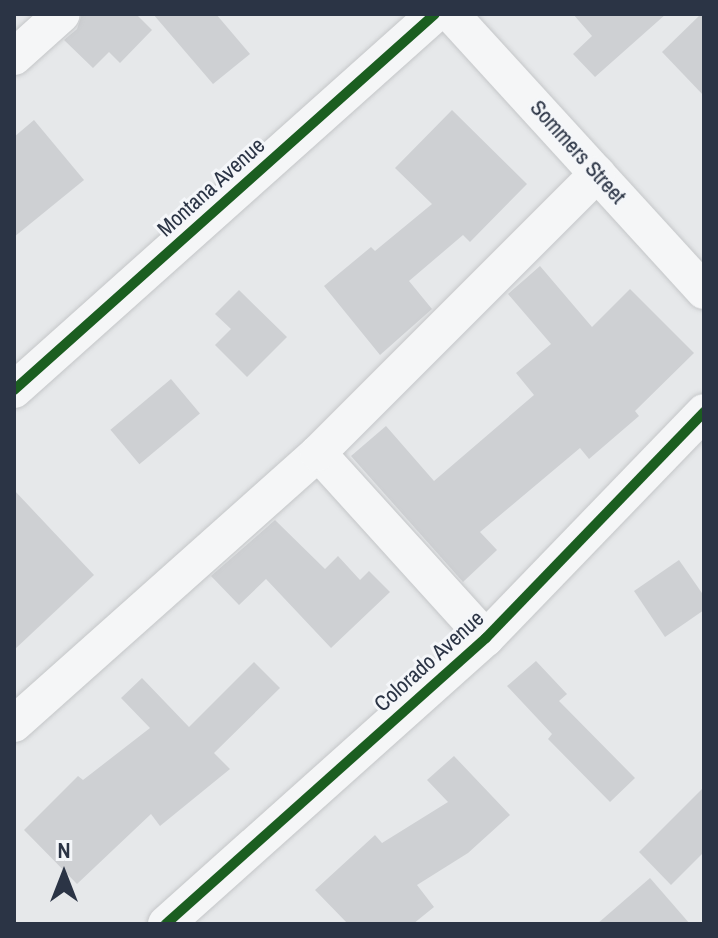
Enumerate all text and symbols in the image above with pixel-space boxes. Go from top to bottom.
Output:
street label: Sommers Street [525,95,631,209]
street label: Montana Avenue [152,132,270,242]
street label: Colorado Avenue [368,605,490,717]
north arrow [24,834,104,914]
text: N [57,835,71,865]

